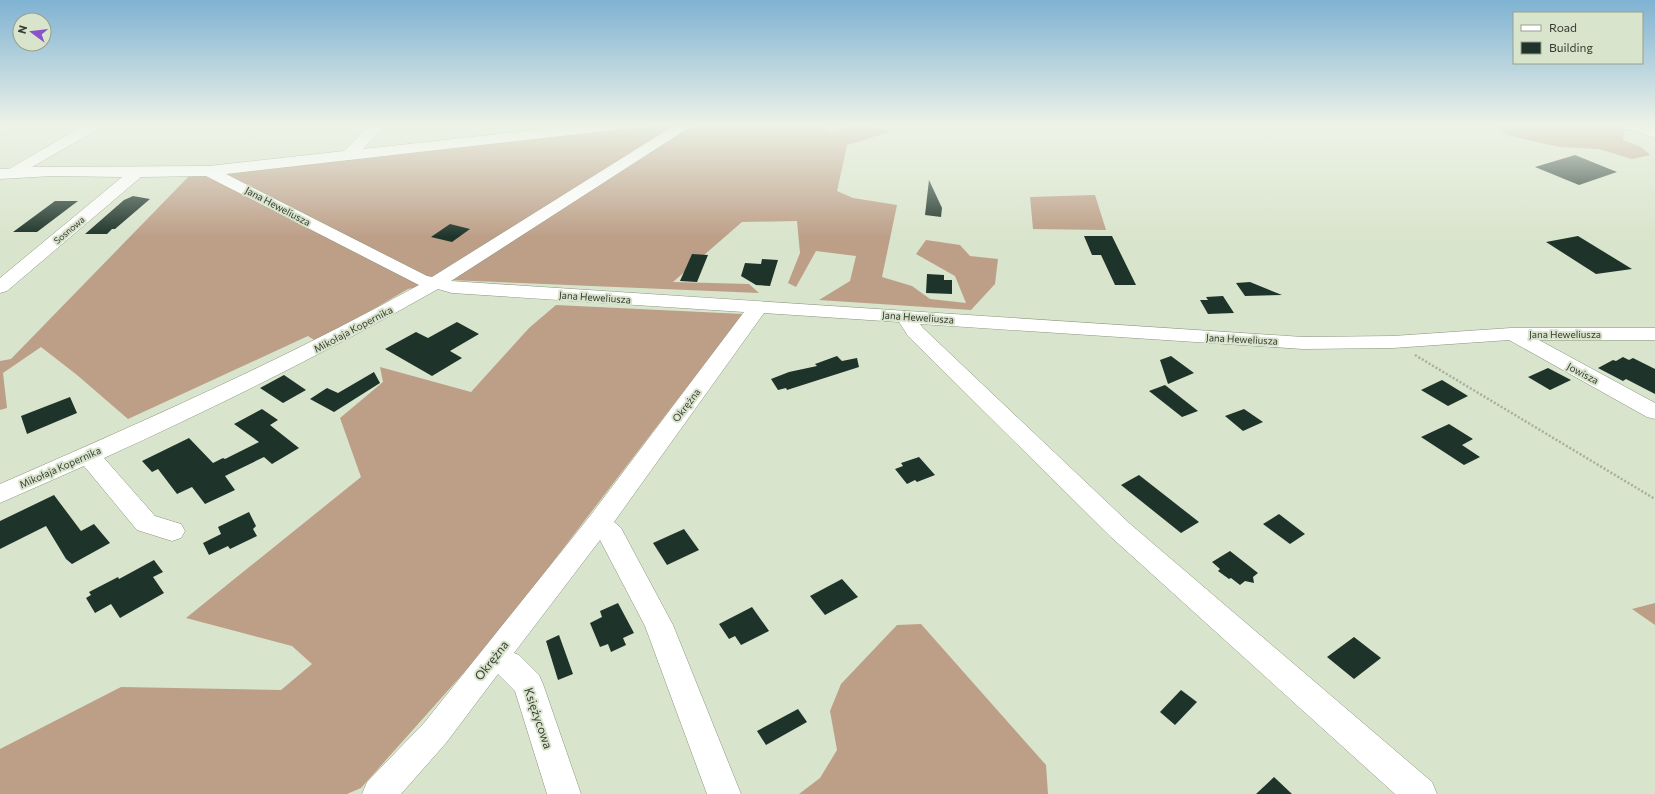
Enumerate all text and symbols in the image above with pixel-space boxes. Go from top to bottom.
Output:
north arrow [12,12,52,52]
legend [1513,12,1643,64]
text: Road [1549,20,1577,34]
text: N [15,24,29,35]
text: Building [1549,40,1593,54]
street label: Jana Heweliusza [243,184,313,228]
street label: Sosnowa [51,214,87,246]
street label: Jana Heweliusza [559,288,631,306]
street label: Mikołaja Kopernika [311,303,395,355]
street label: Jana Heweliusza [882,308,954,326]
street label: Jana Heweliusza [1529,328,1601,340]
street label: Jana Heweliusza [1206,331,1278,347]
street label: Jowisza [1565,360,1601,386]
street label: Okrężna [670,386,702,424]
street label: Mikołaja Kopernika [17,444,103,490]
street label: Okrężna [471,637,511,683]
street label: Księżycowa [522,686,556,750]

